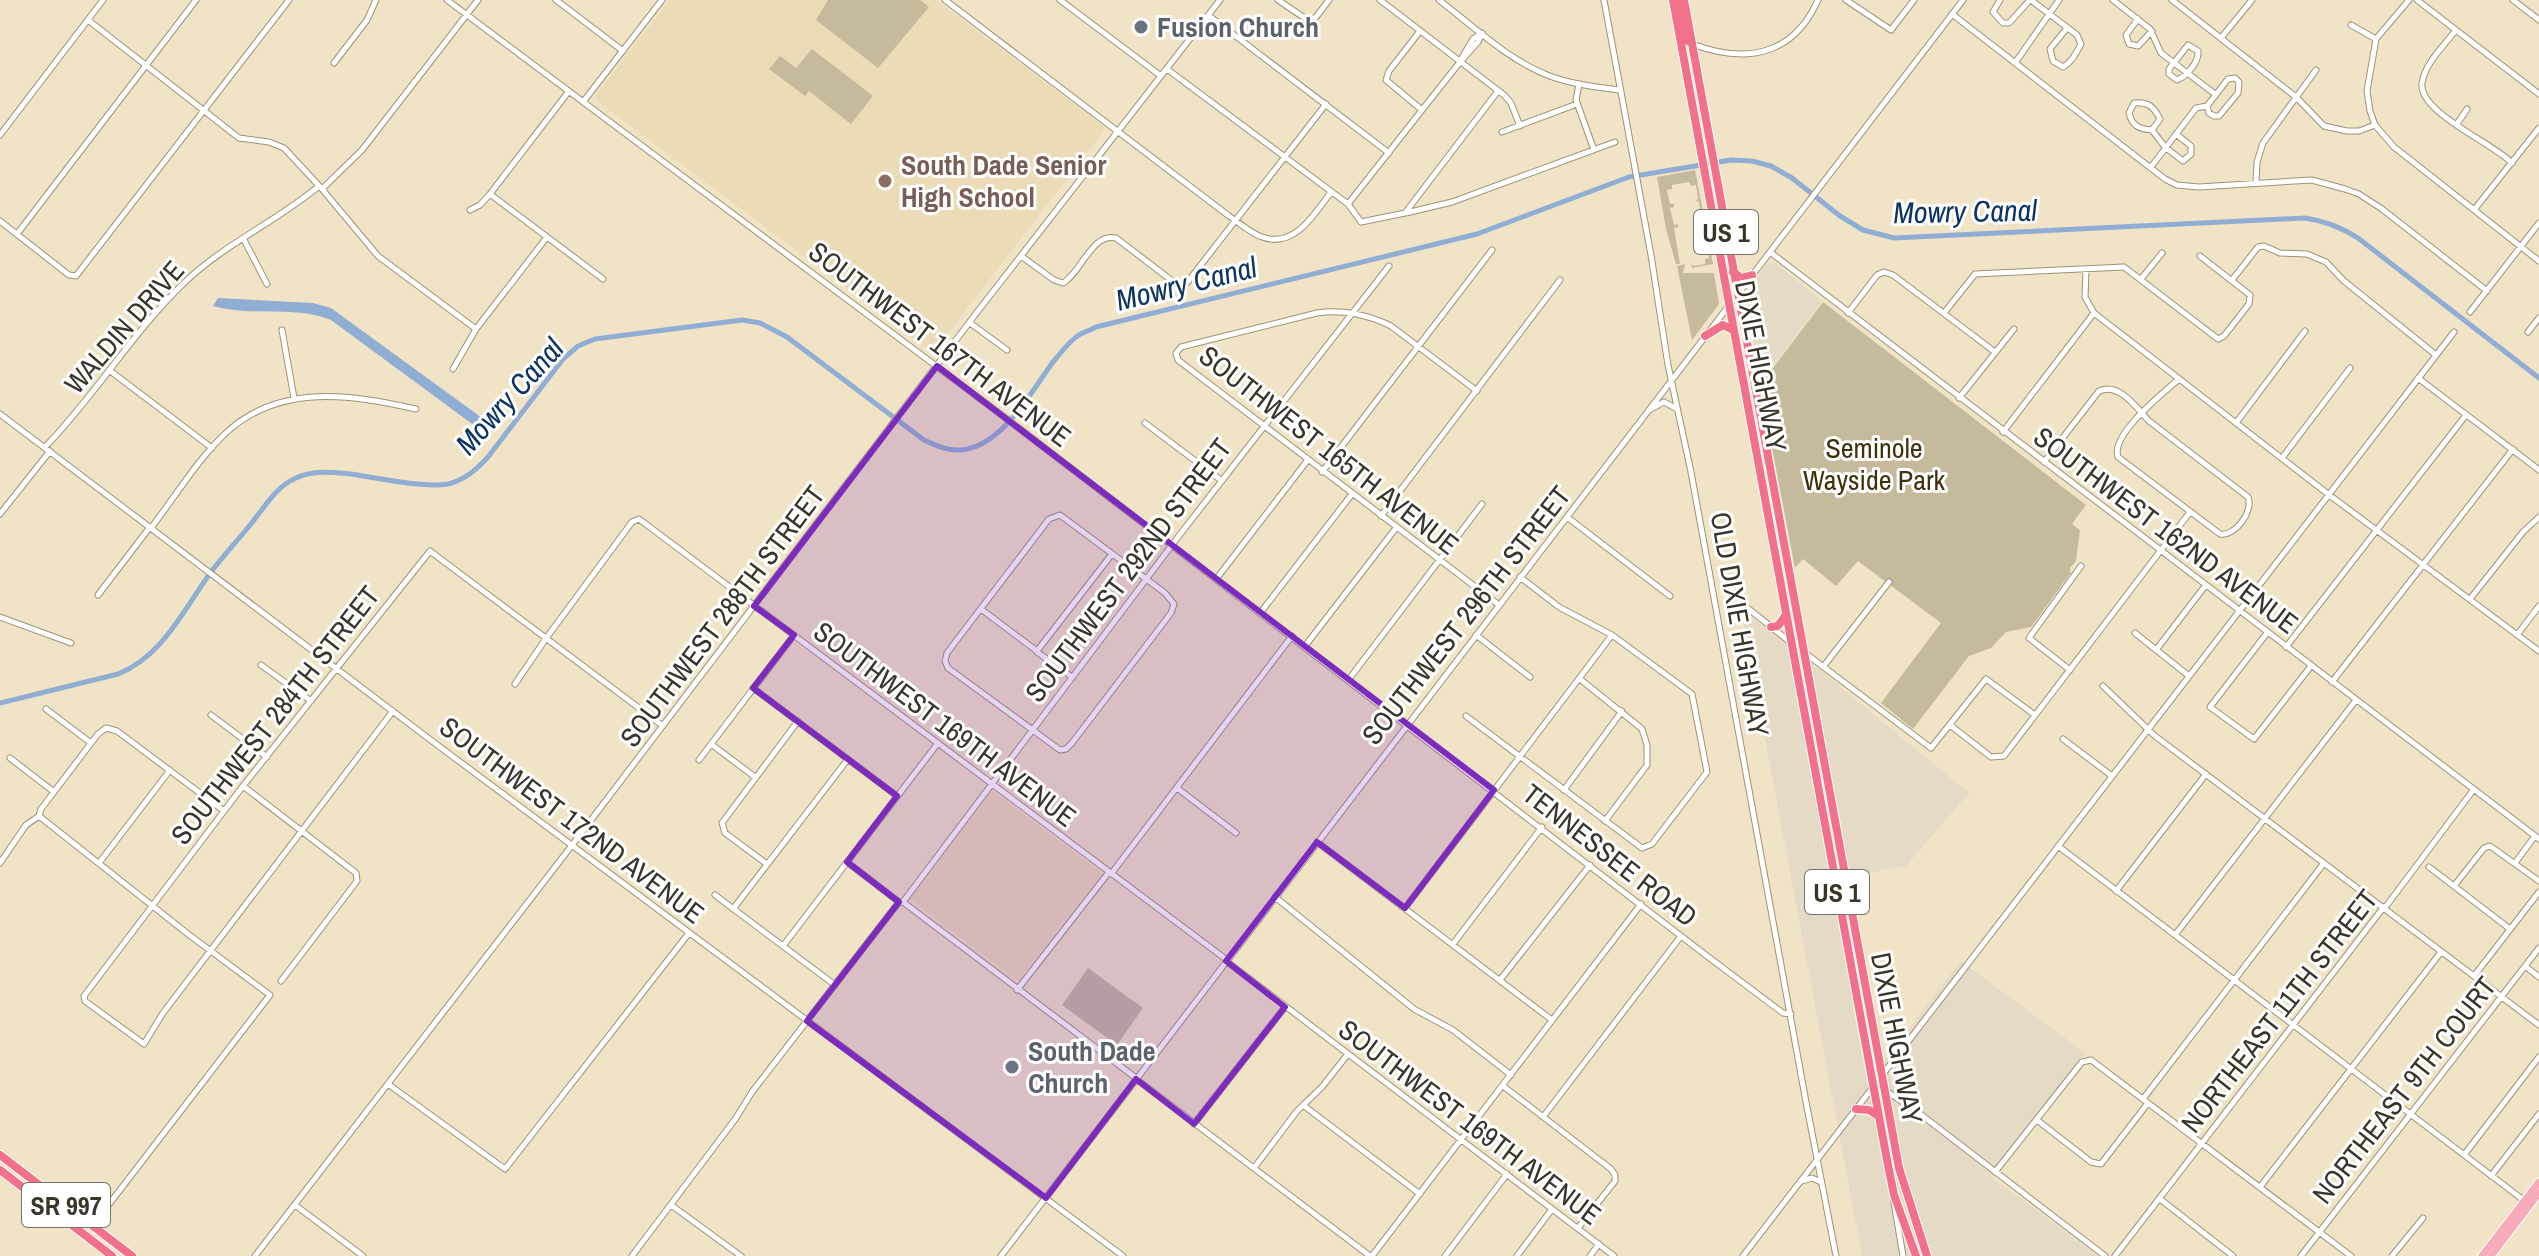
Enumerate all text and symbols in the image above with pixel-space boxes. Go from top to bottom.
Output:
place label: Fusion Church [1157,8,1319,46]
marker: Fusion Church [1132,18,1150,36]
place label: South Dade Senior High School [901,146,1106,216]
marker: South Dade Senior High School [876,172,894,190]
water label: Mowry Canal [1893,190,2038,232]
road number: US 1 [1694,210,1758,254]
street label: SOUTHWEST 167TH AVENUE [801,233,1079,455]
water label: Mowry Canal [1112,246,1261,320]
street label: WALDIN DRIVE [56,252,192,402]
street label: DIXIE HIGHWAY [1726,277,1796,455]
water label: Mowry Canal [446,329,572,463]
street label: SOUTHWEST 165TH AVENUE [1191,337,1467,563]
street label: SOUTHWEST 162ND AVENUE [2026,418,2306,642]
park label: Seminole Wayside Park [1803,429,1946,499]
street label: SOUTHWEST 292ND STREET [1016,430,1240,710]
street label: SOUTHWEST 288TH STREET [611,477,833,755]
street label: SOUTHWEST 296TH STREET [1353,478,1579,752]
street label: OLD DIXIE HIGHWAY [1702,509,1779,740]
street label: SOUTHWEST 284TH STREET [162,578,388,852]
street label: SOUTHWEST 169TH AVENUE [806,613,1084,835]
street label: SOUTHWEST 172ND AVENUE [432,708,712,932]
street label: TENNESSEE ROAD [1515,775,1705,935]
road number: US 1 [1805,870,1869,914]
street label: NORTHEAST 11TH STREET [2172,882,2386,1140]
street label: DIXIE HIGHWAY [1862,949,1932,1127]
street label: NORTHEAST 9TH COURT [2303,969,2505,1211]
street label: SOUTHWEST 169TH AVENUE [1331,1011,1609,1233]
place label: South Dade Church [1028,1032,1156,1102]
marker: South Dade Church [1003,1058,1021,1076]
road number: SR 997 [22,1183,110,1227]

